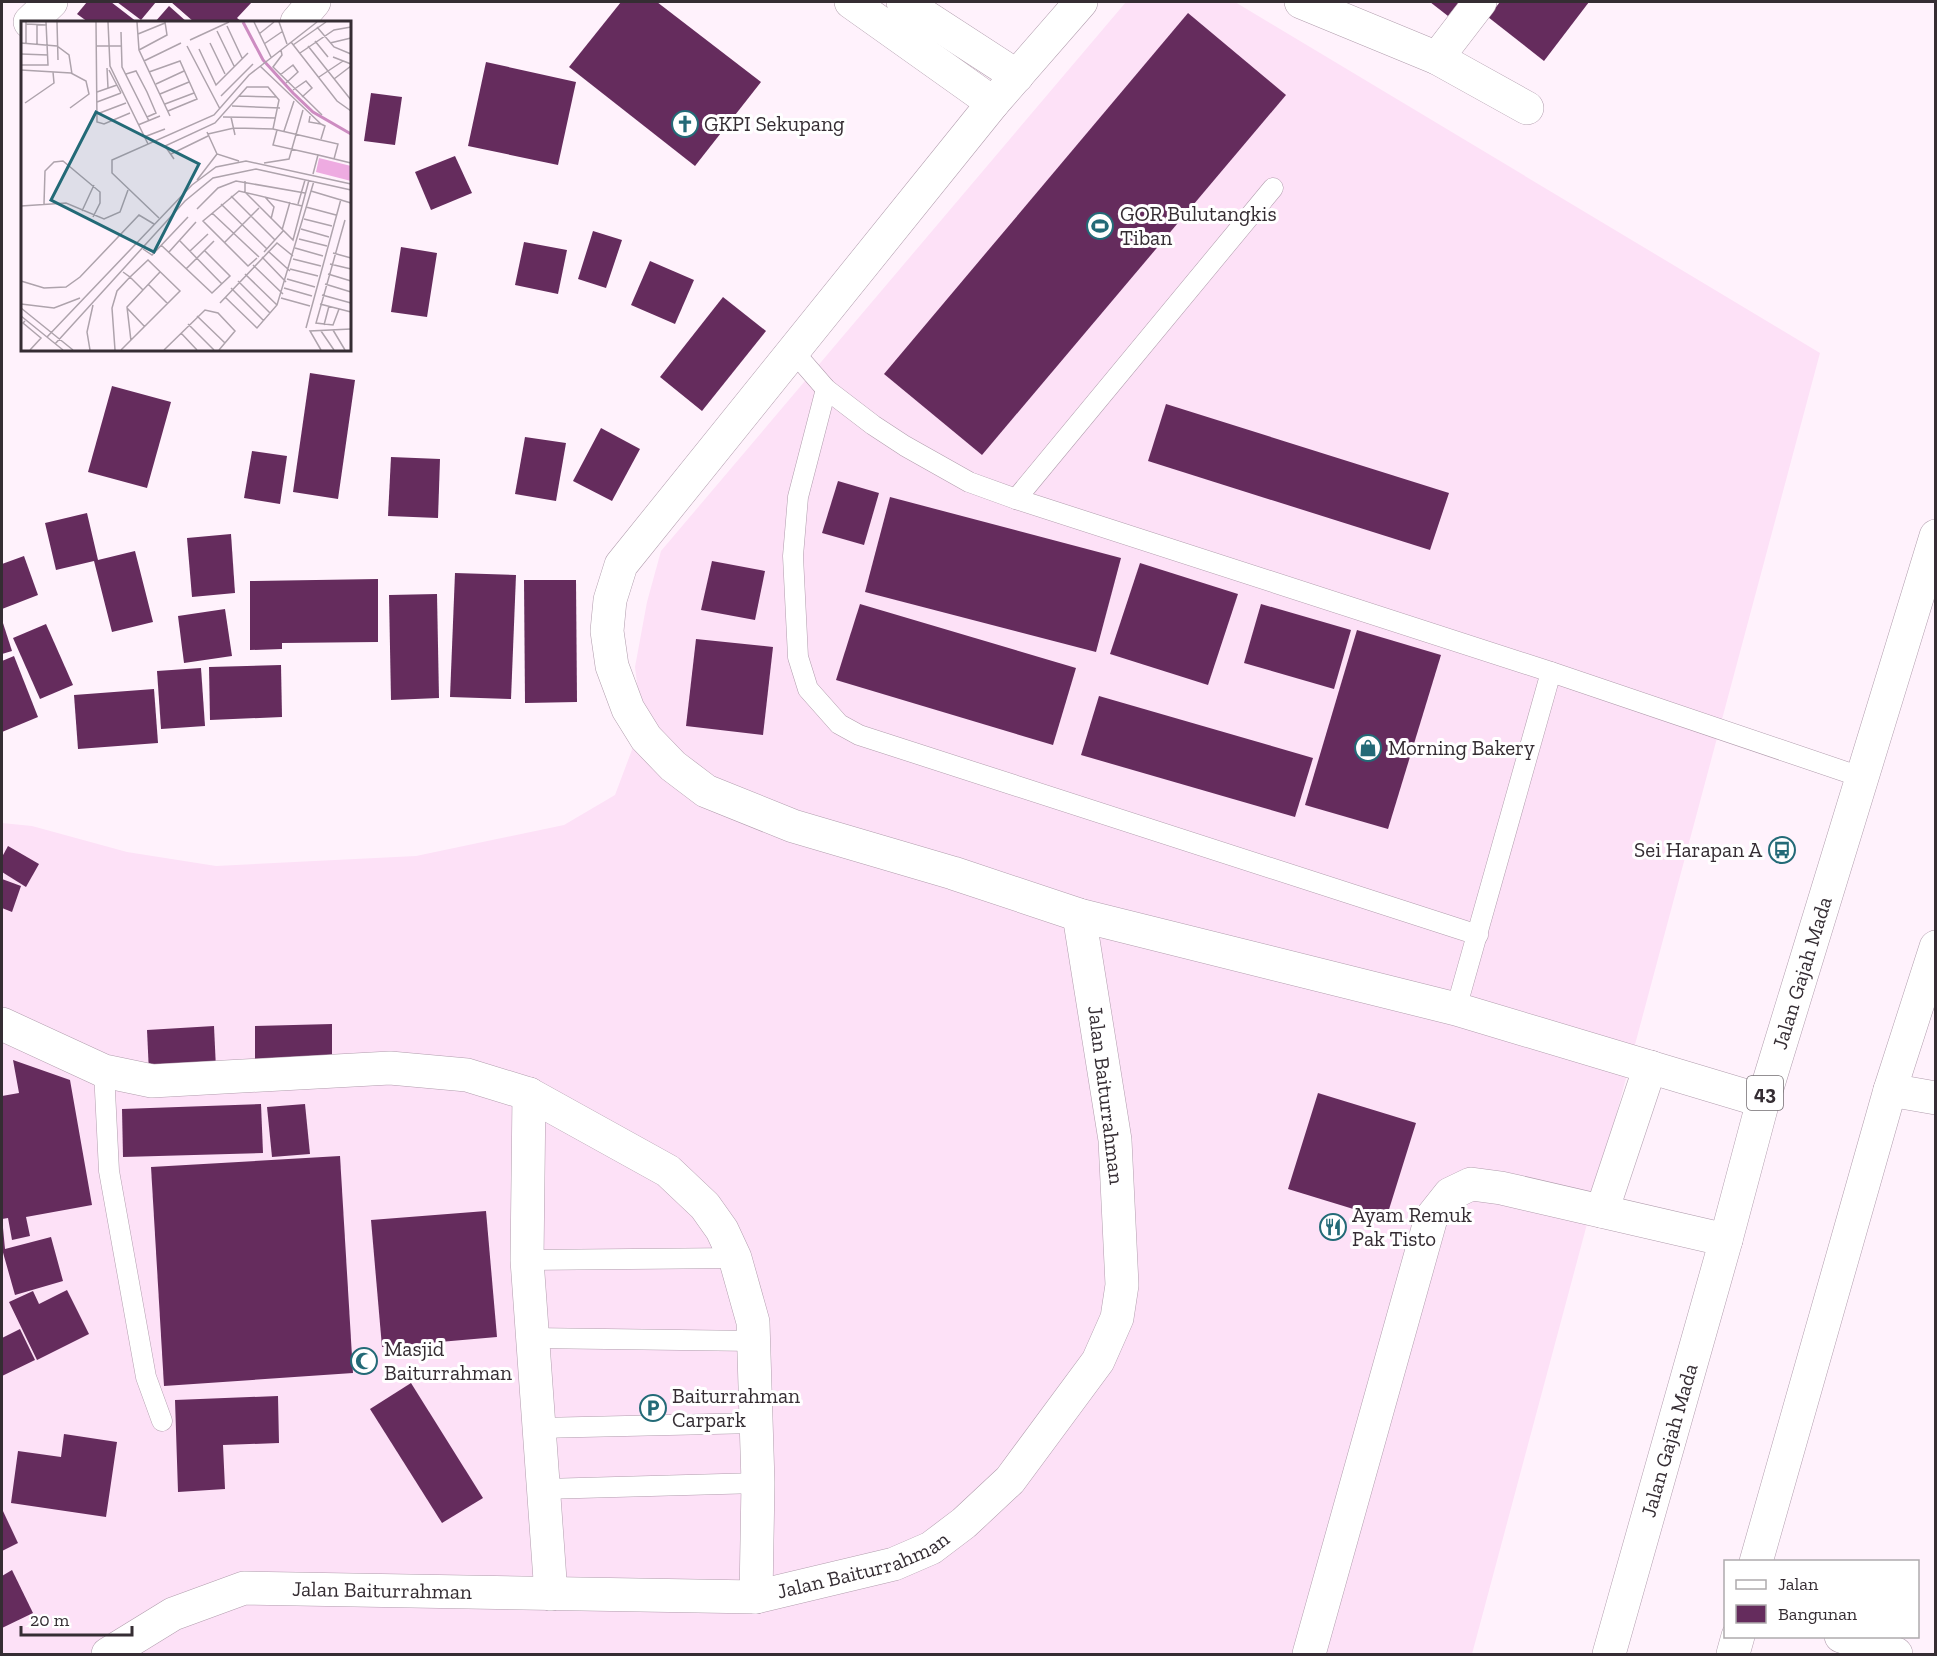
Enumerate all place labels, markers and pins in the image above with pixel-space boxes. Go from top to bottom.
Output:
church icon: GKPI Sekupang [670,109,700,139]
place label: GKPI Sekupang [704,111,845,136]
place label: GOR Bulutangkis Tiban [1120,201,1277,250]
sports icon: GOR Bulutangkis Tiban [1085,211,1115,241]
shop icon: Morning Bakery [1353,733,1383,763]
place label: Morning Bakery [1388,735,1535,760]
bus stop icon: Sei Harapan A [1767,835,1797,865]
place label: Sei Harapan A [1634,837,1762,862]
place label: Ayam Remuk Pak Tisto [1352,1202,1472,1251]
restaurant icon: Ayam Remuk Pak Tisto [1318,1212,1348,1242]
place label: Masjid Baiturrahman [384,1336,512,1385]
mosque icon: Masjid Baiturrahman [349,1346,379,1376]
place label: Baiturrahman Carpark [672,1383,800,1432]
parking icon: Baiturrahman Carpark [638,1393,668,1423]

